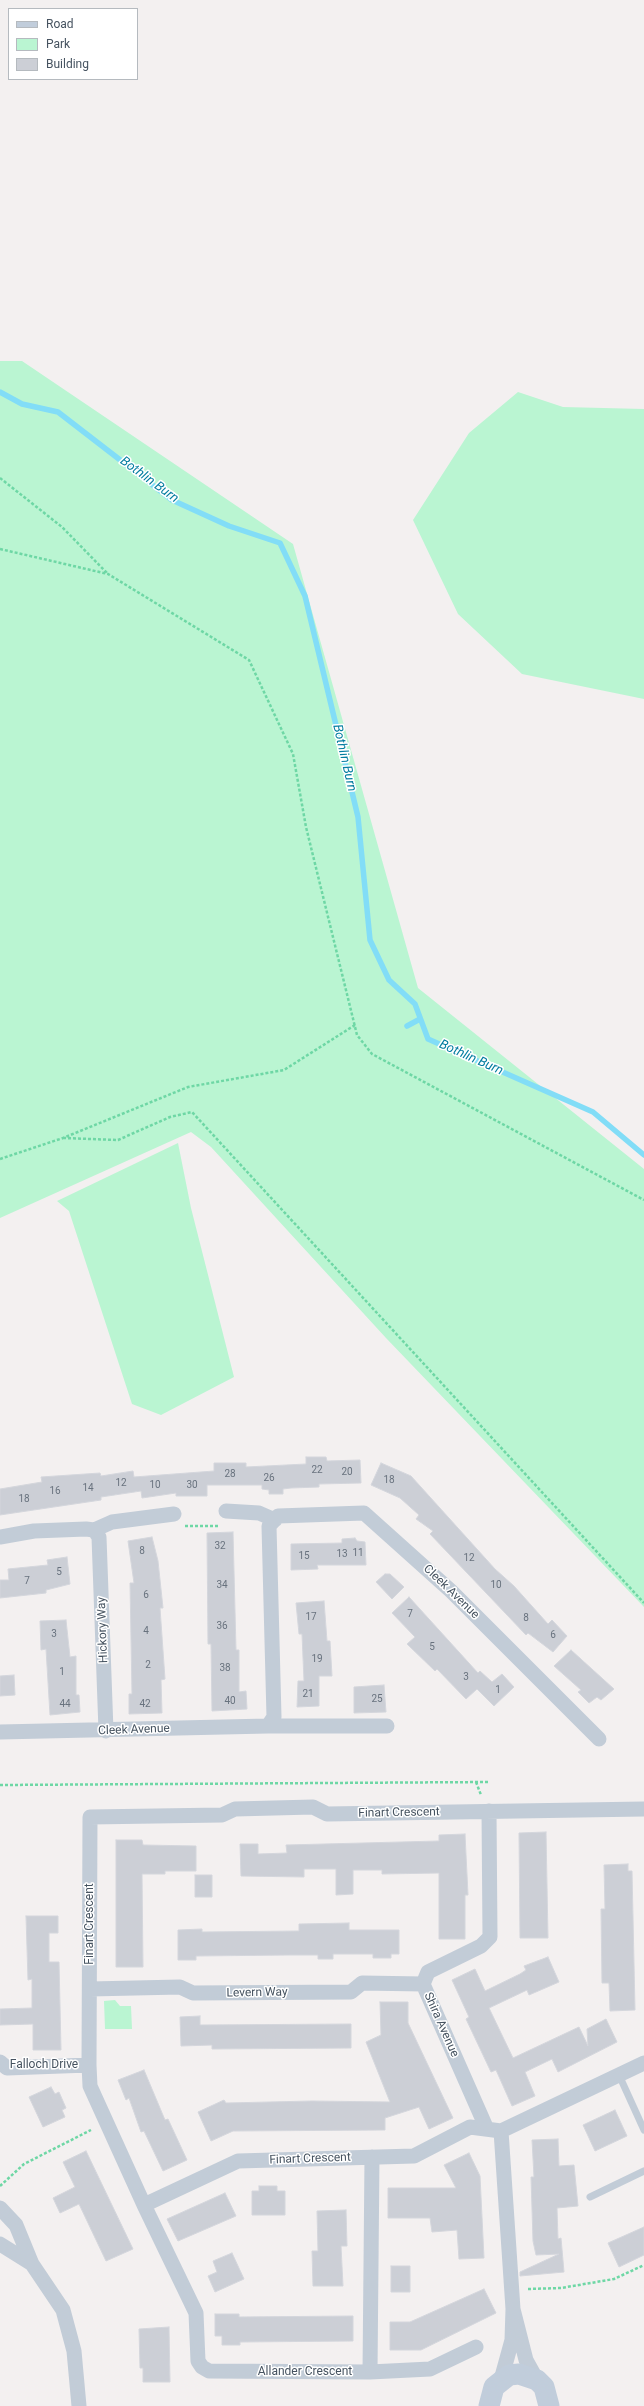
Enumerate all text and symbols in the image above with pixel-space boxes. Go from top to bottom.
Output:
legend [8,8,138,80]
text: Road [46,17,74,31]
text: Park [46,37,70,51]
text: Building [46,57,89,71]
water label: Bothlin Burn [117,454,181,506]
water label: Bothlin Burn [329,723,359,793]
water label: Bothlin Burn [437,1037,505,1079]
house number: 22 [311,1464,323,1476]
house number: 20 [341,1466,353,1478]
house number: 28 [224,1468,236,1480]
house number: 26 [263,1472,275,1484]
house number: 18 [383,1474,395,1486]
house number: 12 [115,1477,127,1489]
house number: 10 [149,1479,161,1491]
house number: 30 [186,1479,198,1491]
house number: 14 [82,1482,94,1494]
house number: 16 [49,1485,61,1497]
house number: 18 [18,1493,30,1505]
house number: 32 [214,1540,226,1552]
house number: 8 [139,1545,145,1557]
house number: 11 [352,1547,364,1559]
house number: 13 [336,1548,348,1560]
house number: 15 [298,1550,310,1562]
house number: 12 [463,1552,475,1564]
street label: Cleek Avenue [420,1562,482,1622]
house number: 5 [56,1566,62,1578]
house number: 7 [24,1575,30,1587]
house number: 34 [216,1579,228,1591]
house number: 10 [490,1579,502,1591]
house number: 6 [143,1589,149,1601]
street label: Hickory Way [95,1597,111,1663]
house number: 7 [407,1608,413,1620]
house number: 17 [305,1611,317,1623]
house number: 8 [523,1612,529,1624]
house number: 36 [216,1620,228,1632]
house number: 4 [143,1625,149,1637]
house number: 3 [51,1628,57,1640]
house number: 6 [550,1629,556,1641]
house number: 5 [429,1641,435,1653]
house number: 19 [311,1653,323,1665]
house number: 2 [145,1659,151,1671]
house number: 38 [219,1662,231,1674]
house number: 1 [59,1666,65,1678]
house number: 3 [463,1671,469,1683]
house number: 1 [495,1684,501,1696]
house number: 21 [302,1688,314,1700]
house number: 25 [371,1693,383,1705]
house number: 40 [224,1695,236,1707]
house number: 44 [59,1698,71,1710]
house number: 42 [139,1698,151,1710]
street label: Cleek Avenue [98,1722,170,1738]
street label: Finart Crescent [358,1805,440,1821]
street label: Finart Crescent [83,1883,97,1965]
street label: Levern Way [226,1985,288,2001]
street label: Shira Avenue [420,1990,462,2060]
street label: Falloch Drive [10,2058,78,2072]
street label: Finart Crescent [269,2150,351,2168]
street label: Allander Crescent [258,2365,352,2379]

